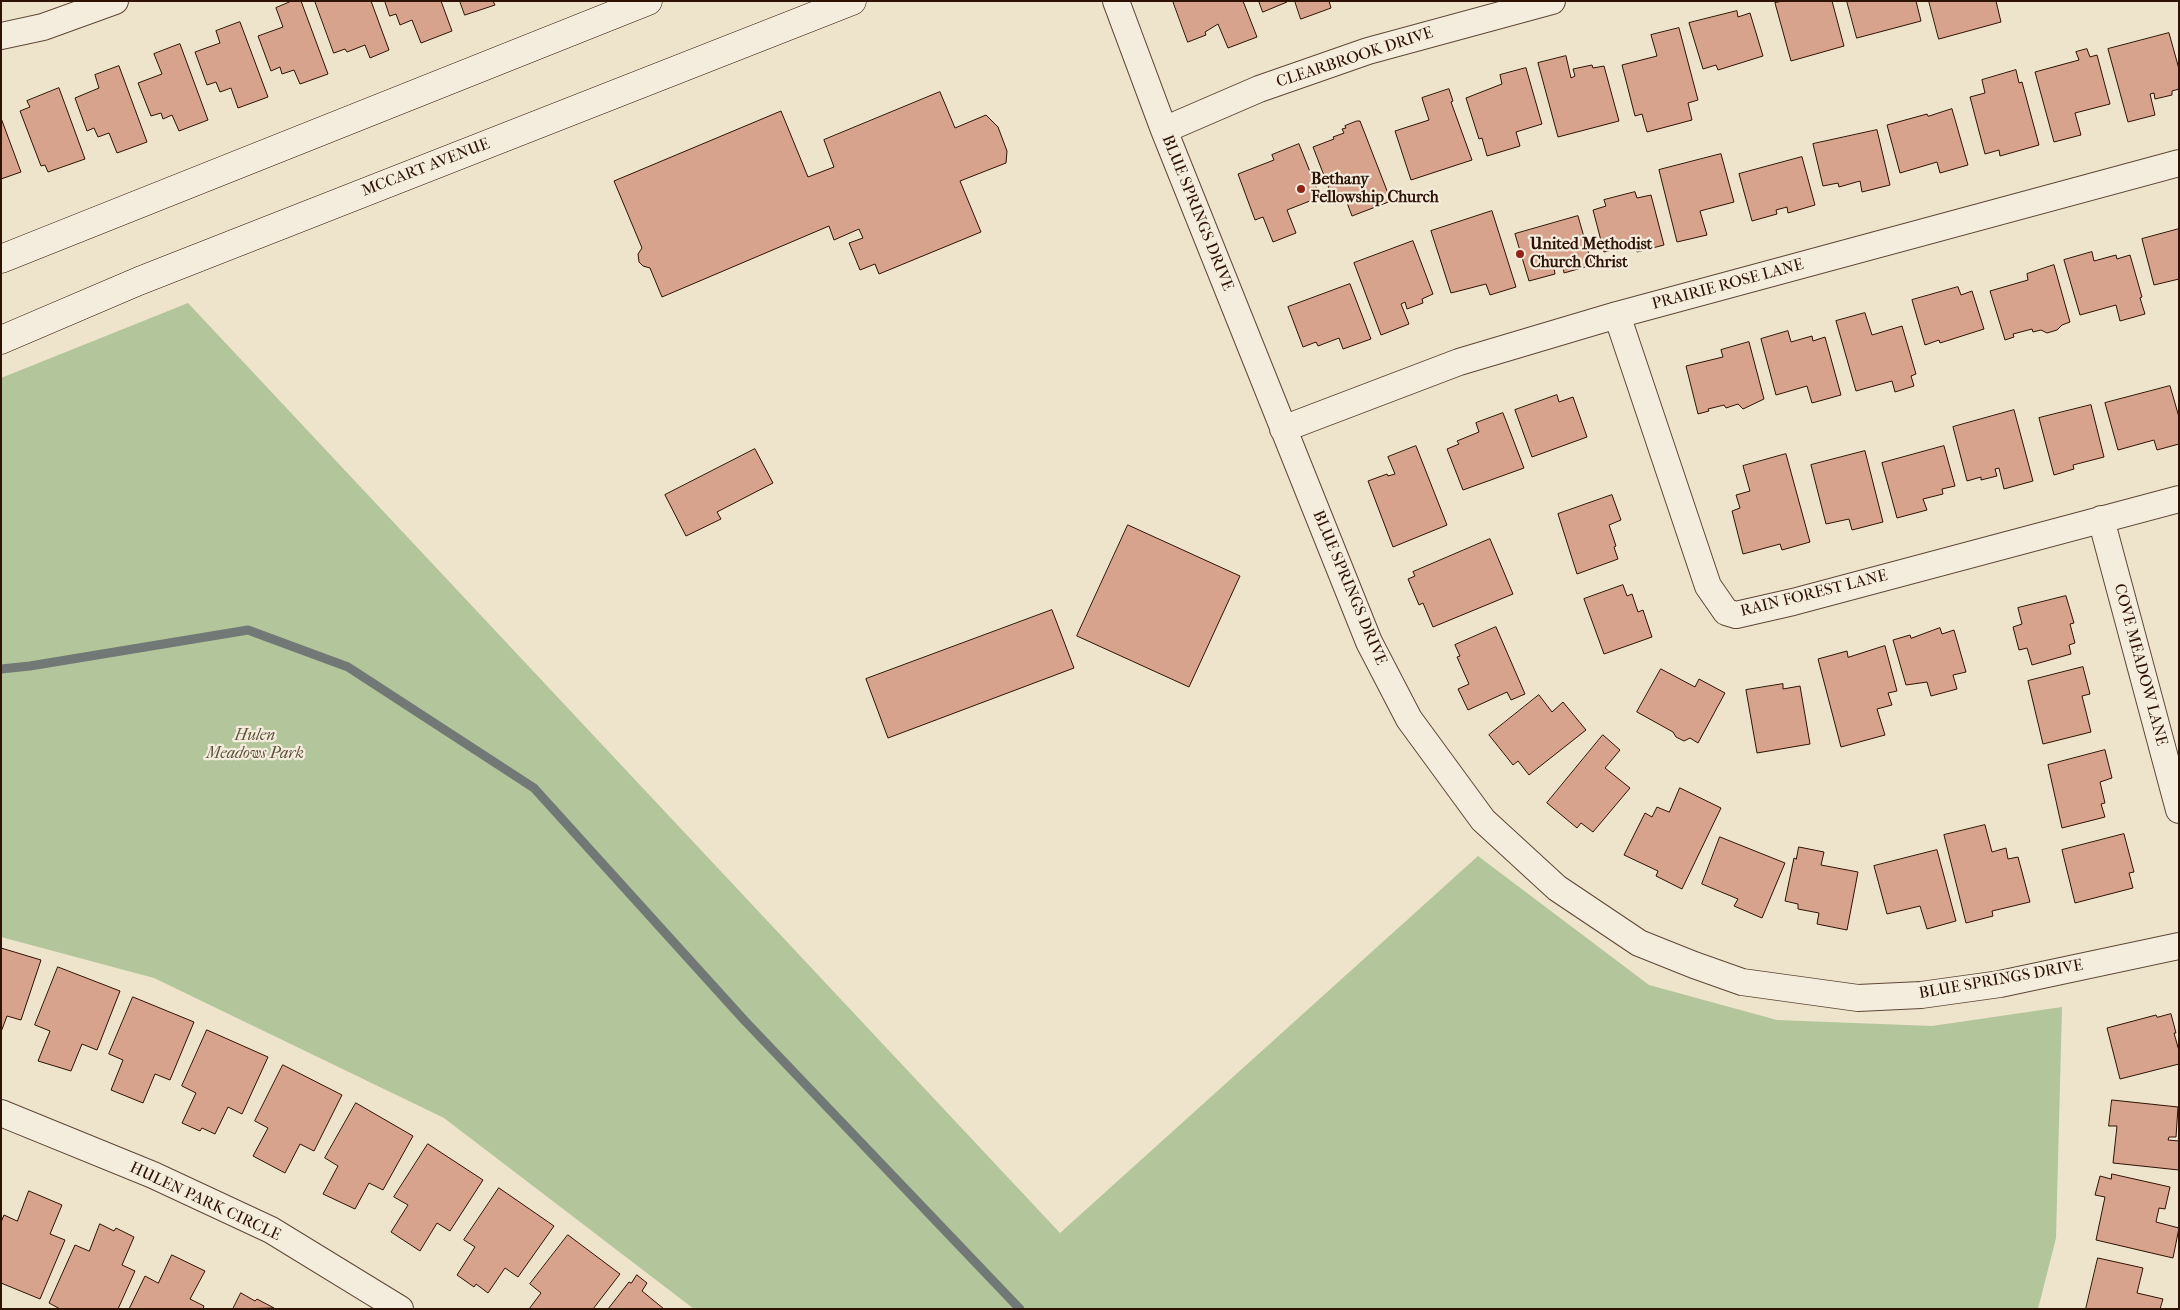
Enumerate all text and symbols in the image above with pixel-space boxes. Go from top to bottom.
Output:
street label: CLEARBROOK DRIVE [1274,24,1436,92]
street label: BLUE SPRINGS DRIVE [1157,132,1237,294]
street label: MCCART AVENUE [359,135,493,201]
place label: Bethany Fellowship Church [1311,170,1439,208]
marker: Bethany Fellowship Church [1295,183,1307,195]
place label: United Methodist Church Christ [1530,235,1652,273]
marker: United Methodist Church Christ [1514,248,1526,260]
street label: PRAIRIE ROSE LANE [1650,255,1806,315]
street label: BLUE SPRINGS DRIVE [1308,508,1390,668]
street label: RAIN FOREST LANE [1738,566,1890,622]
street label: COVE MEADOW LANE [2109,582,2171,748]
park label: Hulen Meadows Park [206,726,304,764]
street label: BLUE SPRINGS DRIVE [1918,956,2084,1004]
street label: HULEN PARK CIRCLE [126,1159,284,1245]

